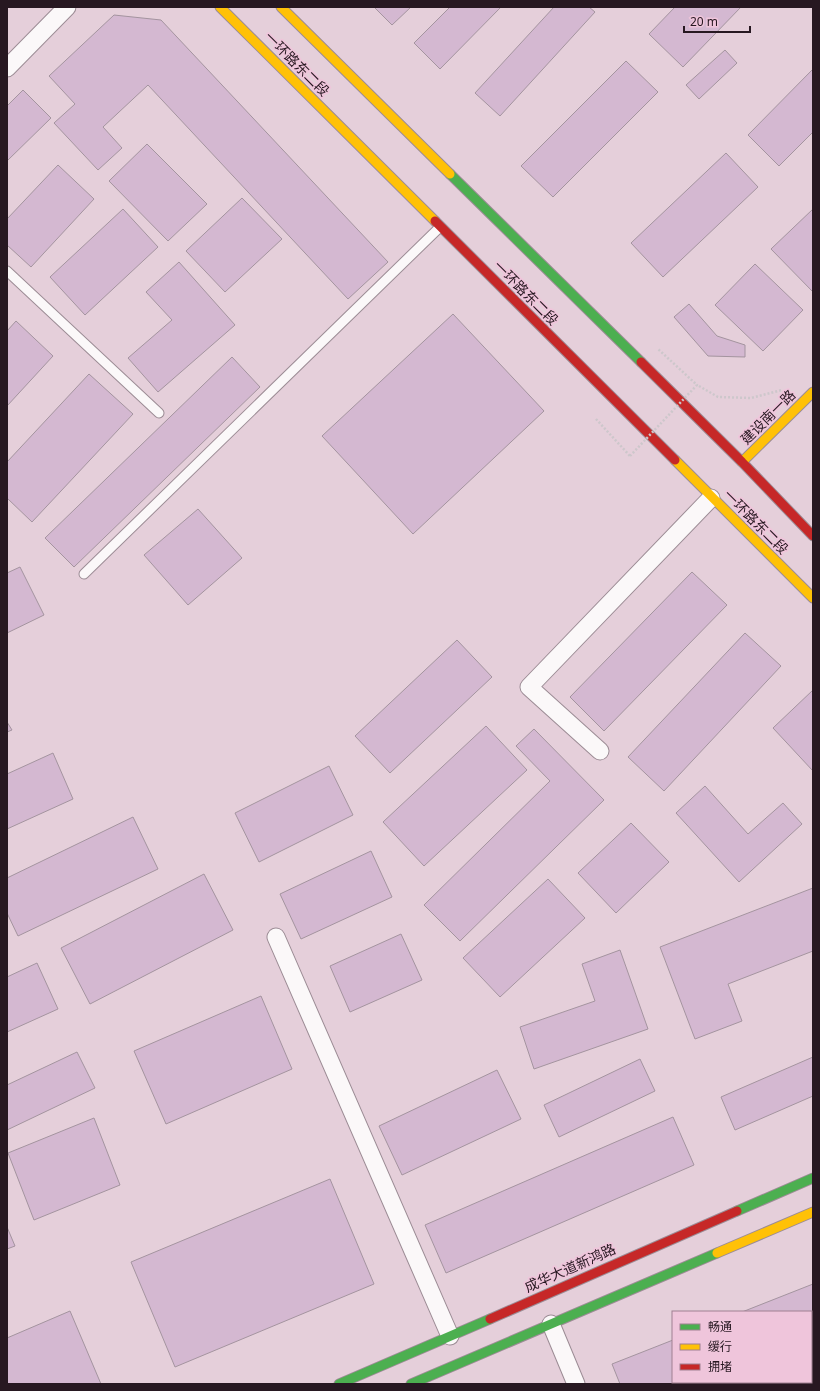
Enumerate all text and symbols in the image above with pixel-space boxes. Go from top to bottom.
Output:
scale bar [684,8,750,34]
text: 20 m [690,13,718,30]
street label: 一环路东二段 [261,27,334,100]
street label: 一环路东二段 [490,256,563,329]
street label: 建设南一路 [736,385,799,448]
street label: 一环路东二段 [720,485,793,558]
street label: 成华大道新鸿路 [521,1239,618,1296]
legend [672,1311,812,1383]
text: 畅通 [708,1318,732,1335]
text: 缓行 [708,1338,732,1355]
text: 拥堵 [708,1358,732,1375]

